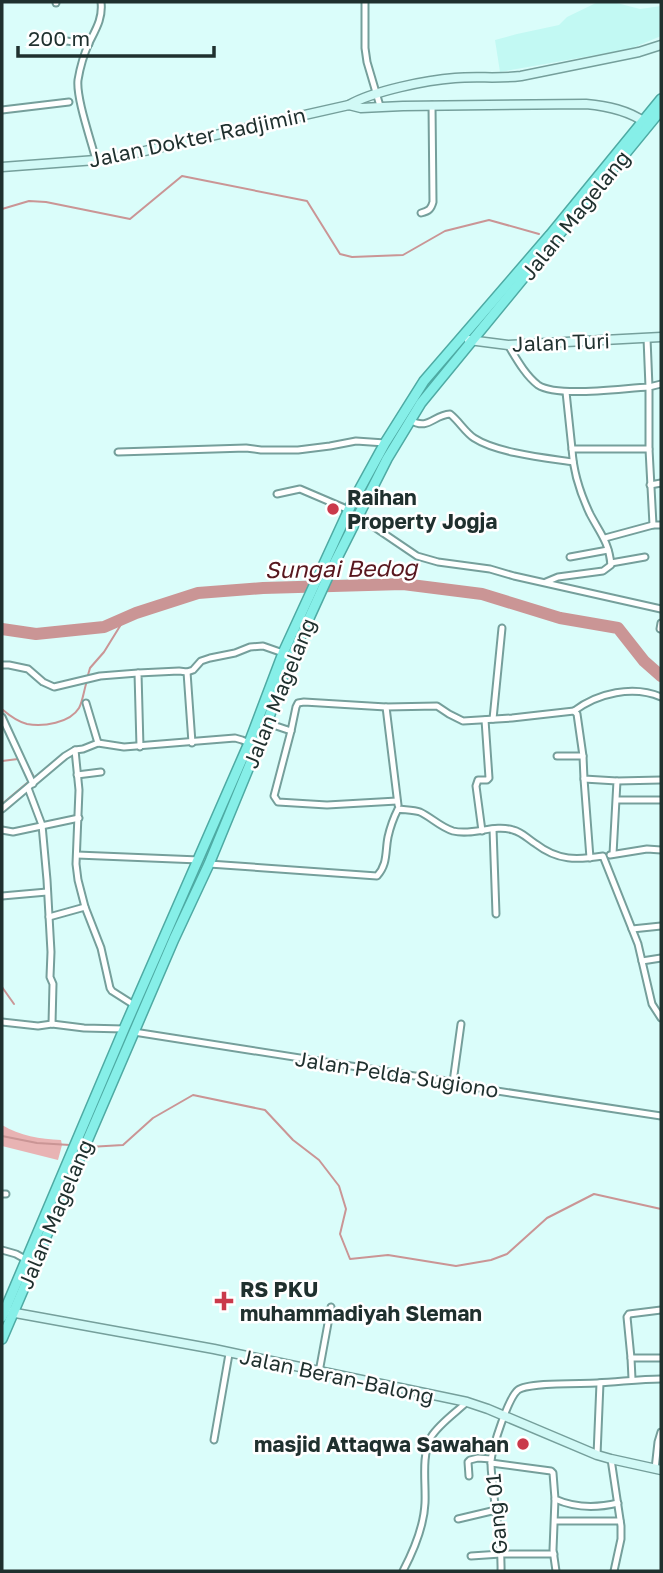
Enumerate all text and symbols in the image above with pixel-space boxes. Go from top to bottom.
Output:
scale bar [18,14,214,58]
text: 200 m [28,25,90,51]
street label: Jalan Dokter Radjimin [86,101,308,173]
street label: Jalan Magelang [515,145,635,285]
street label: Jalan Turi [512,327,610,357]
place label: Raihan Property Jogja [347,484,497,534]
marker: Raihan Property Jogja [325,501,341,517]
water label: Sungai Bedog [264,553,419,583]
street label: Jalan Magelang [237,614,321,772]
street label: Jalan Pelda Sugiono [294,1045,500,1103]
street label: Jalan Magelang [12,1135,98,1293]
place label: RS PKU muhammadiyah Sleman [240,1276,482,1326]
marker: RS PKU muhammadiyah Sleman [214,1291,234,1311]
street label: Jalan Beran-Balong [237,1343,437,1409]
place label: masjid Attaqwa Sawahan [254,1431,509,1457]
marker: masjid Attaqwa Sawahan [515,1436,531,1452]
street label: Gang 01 [480,1473,512,1555]

